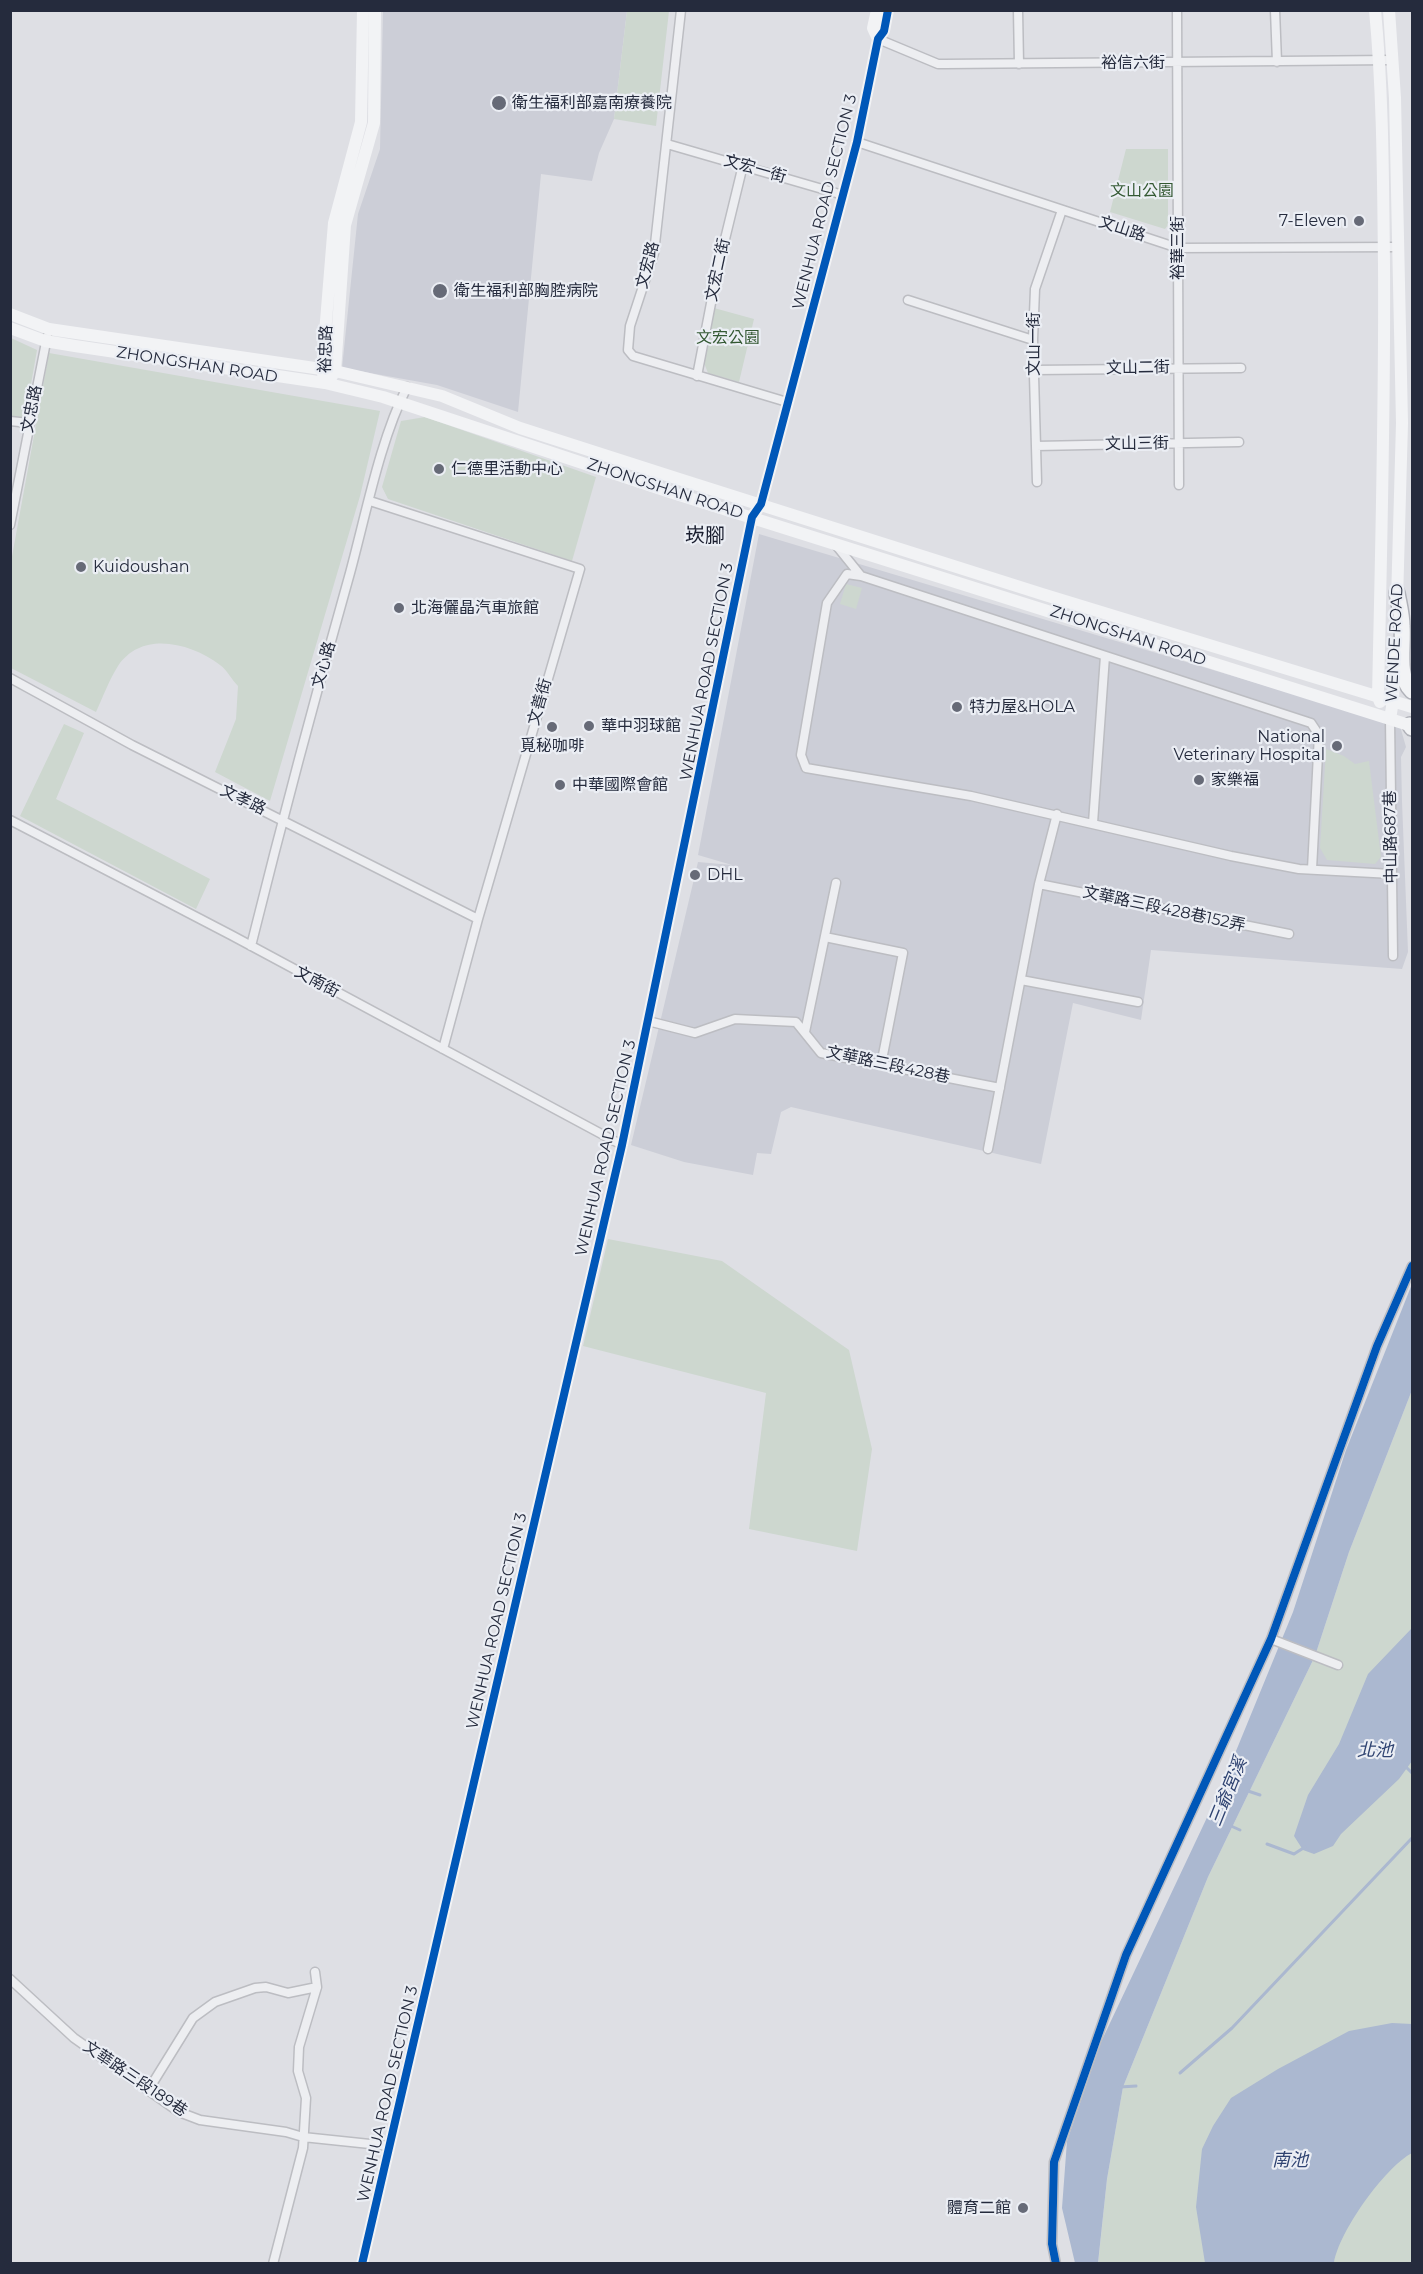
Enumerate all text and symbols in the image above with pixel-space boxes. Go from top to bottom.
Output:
street label: 裕信六街 [1101,53,1165,73]
street label: WENHUA ROAD SECTION 3 [789,92,861,312]
place label: 衛生福利部嘉南療養院 [512,93,672,113]
marker: 衛生福利部嘉南療養院 [490,94,508,112]
street label: 文宏一街 [722,151,788,187]
park label: 文山公園 [1110,181,1174,201]
place label: 7-Eleven [1279,211,1347,231]
street label: 文山路 [1096,212,1148,246]
marker: 7-Eleven [1352,214,1366,228]
street label: 裕華三街 [1168,216,1188,280]
street label: 文宏二街 [702,237,734,303]
street label: 文宏路 [633,239,663,291]
place label: 衛生福利部胸腔病院 [454,281,598,301]
marker: 衛生福利部胸腔病院 [431,282,449,300]
street label: 文山一街 [1024,312,1044,376]
street label: 裕忠路 [316,325,336,373]
park label: 文宏公園 [696,328,760,348]
street label: ZHONGSHAN ROAD [115,343,279,387]
street label: 文山二街 [1106,358,1170,378]
street label: 文忠路 [18,384,46,434]
street label: 文山三街 [1105,434,1169,454]
street label: ZHONGSHAN ROAD [584,455,746,523]
place label: 仁德里活動中心 [451,459,563,479]
marker: 仁德里活動中心 [432,462,446,476]
district label: 崁腳 [685,524,725,548]
place label: Kuidoushan [93,557,190,577]
marker: Kuidoushan [74,560,88,574]
street label: WENHUA ROAD SECTION 3 [676,562,738,782]
street label: WENDE ROAD [1382,583,1408,703]
place label: 北海儷晶汽車旅館 [411,598,539,618]
marker: 北海儷晶汽車旅館 [392,601,406,615]
street label: ZHONGSHAN ROAD [1047,602,1209,670]
street label: 文心路 [308,639,340,691]
street label: 文善街 [524,676,556,728]
place label: 特力屋&HOLA [969,697,1075,717]
marker: 特力屋&HOLA [950,700,964,714]
place label: 華中羽球館 [601,716,681,736]
marker: 華中羽球館 [582,719,596,733]
marker: 覓秘咖啡 [545,720,559,734]
place label: National Veterinary Hospital [1173,727,1325,765]
place label: 覓秘咖啡 [520,736,584,756]
marker: National Veterinary Hospital [1330,739,1344,753]
place label: 家樂福 [1211,770,1259,790]
marker: 家樂福 [1192,773,1206,787]
place label: 中華國際會館 [572,775,668,795]
marker: 中華國際會館 [553,778,567,792]
street label: 文孝路 [217,781,269,819]
street label: 中山路687巷 [1381,790,1401,884]
place label: DHL [707,865,743,885]
marker: DHL [688,868,702,882]
street label: 文華路三段428巷152弄 [1081,882,1247,936]
street label: 文南街 [291,962,343,1002]
street label: WENHUA ROAD SECTION 3 [572,1038,640,1258]
street label: 文華路三段428巷 [824,1043,952,1087]
street label: WENHUA ROAD SECTION 3 [463,1511,531,1731]
water label: 北池 [1357,1740,1393,1762]
water label: 三爺宮溪 [1205,1755,1251,1829]
street label: WENHUA ROAD SECTION 3 [354,1984,422,2204]
street label: 文華路三段189巷 [79,2037,191,2121]
water label: 南池 [1272,2150,1308,2172]
place label: 體育二館 [947,2198,1011,2218]
marker: 體育二館 [1016,2201,1030,2215]

